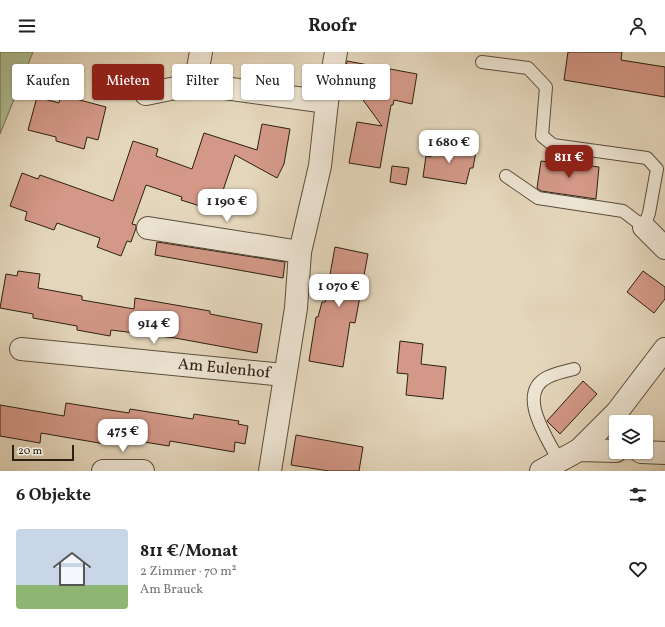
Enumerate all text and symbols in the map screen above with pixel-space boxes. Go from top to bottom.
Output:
text: Roofr [308,14,357,39]
icon: menu [16,15,38,37]
icon: person [627,15,649,37]
chip: Kaufen [12,64,84,100]
chip: Mieten [92,64,164,100]
chip: Filter [172,64,233,100]
chip: Neu [241,64,294,100]
chip: Wohnung [302,64,390,100]
pin: 1 680 € [412,130,486,164]
text: 1 680 € [428,134,470,152]
pin: 811 € [541,145,597,179]
text: 811 € [554,149,584,167]
pin: 1 190 € [190,189,264,223]
text: 1 190 € [207,193,247,211]
pin: 1 070 € [302,274,376,308]
text: 1 070 € [318,278,360,296]
pin: 914 € [126,311,182,345]
text: 914 € [138,315,170,333]
street label: Am Eulenhof [177,354,273,385]
map controls [609,415,653,459]
button: layers [609,415,653,459]
pin: 475 € [95,419,151,453]
text: 475 € [107,423,139,441]
scale bar [12,443,74,462]
text: 20 m [18,444,42,459]
text: 6 Objekte [16,484,91,507]
icon: filters [627,484,649,506]
text: 811 €/Monat [140,540,238,563]
icon: home [48,545,96,593]
icon: heart [627,558,649,580]
text: 2 Zimmer · 70 m² [140,563,237,581]
text: Am Brauck [140,581,203,599]

